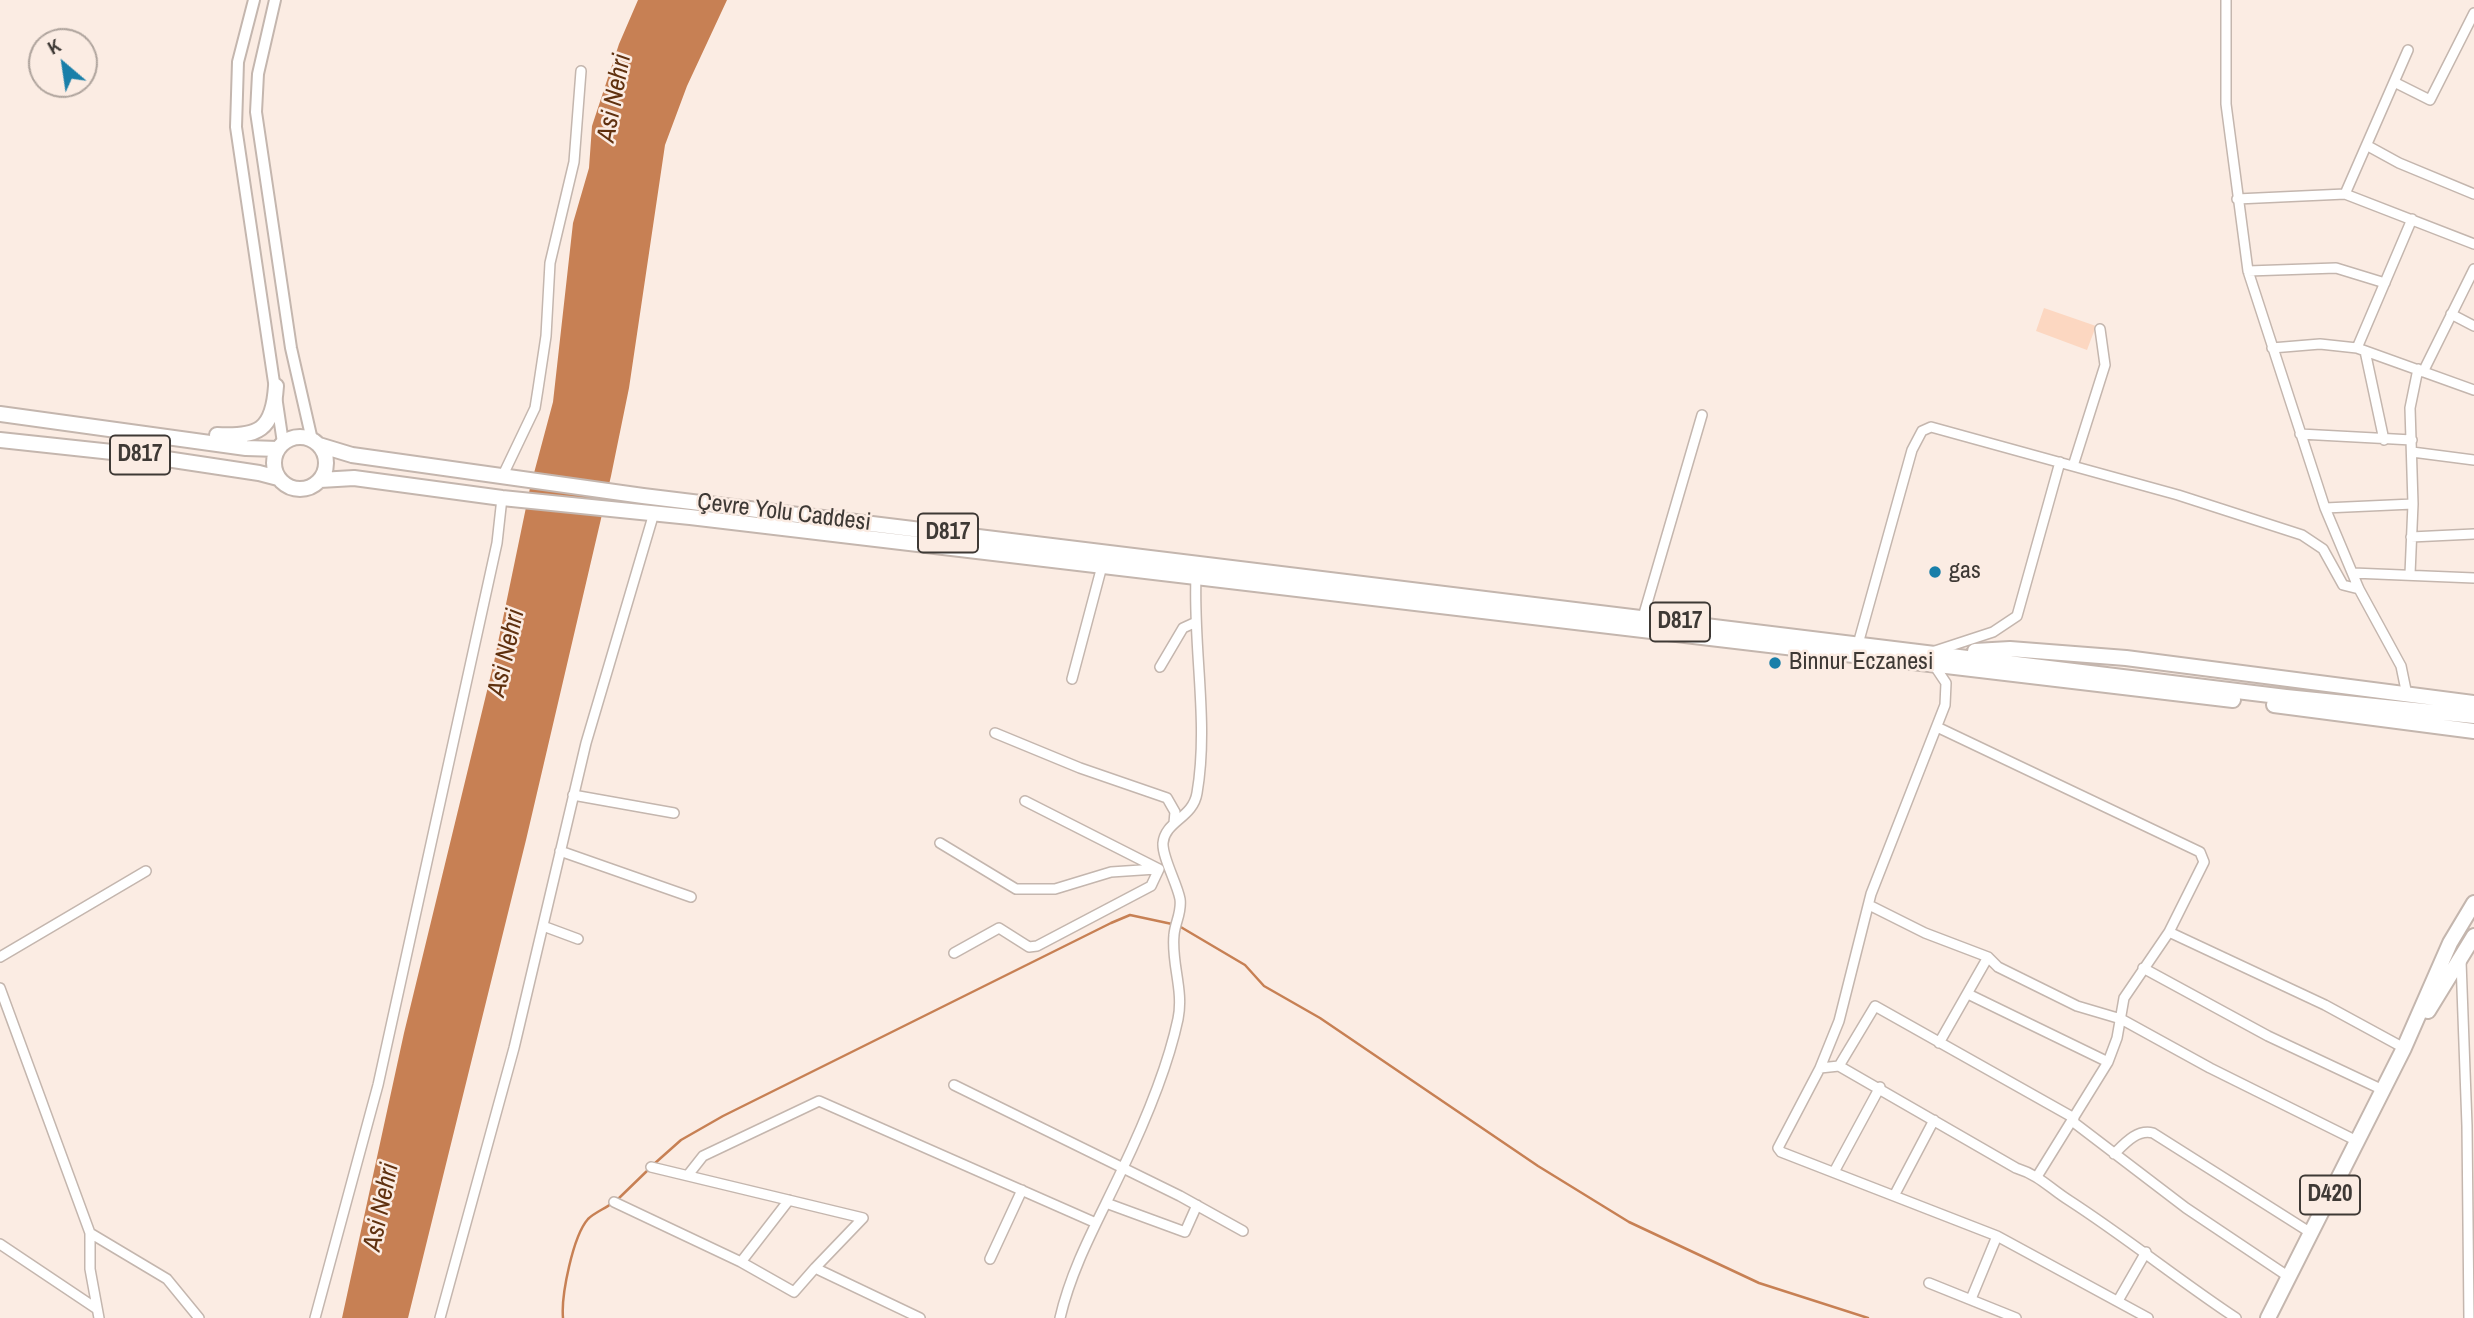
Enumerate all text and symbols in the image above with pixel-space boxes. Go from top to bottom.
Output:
north arrow [28,28,98,98]
text: K [43,32,65,60]
water label: Asi Nehri [591,51,639,145]
road number: D817 [110,436,170,475]
street label: Çevre Yolu Caddesi [696,488,872,538]
road number: D817 [918,513,978,552]
place label: gas [1949,558,1981,586]
marker: gas [1927,564,1943,580]
road number: D817 [1650,602,1710,642]
water label: Asi Nehri [482,606,532,700]
place label: Binnur Eczanesi [1789,649,1933,677]
marker: Binnur Eczanesi [1767,655,1783,671]
water label: Asi Nehri [358,1160,406,1254]
road number: D420 [2300,1176,2360,1214]

